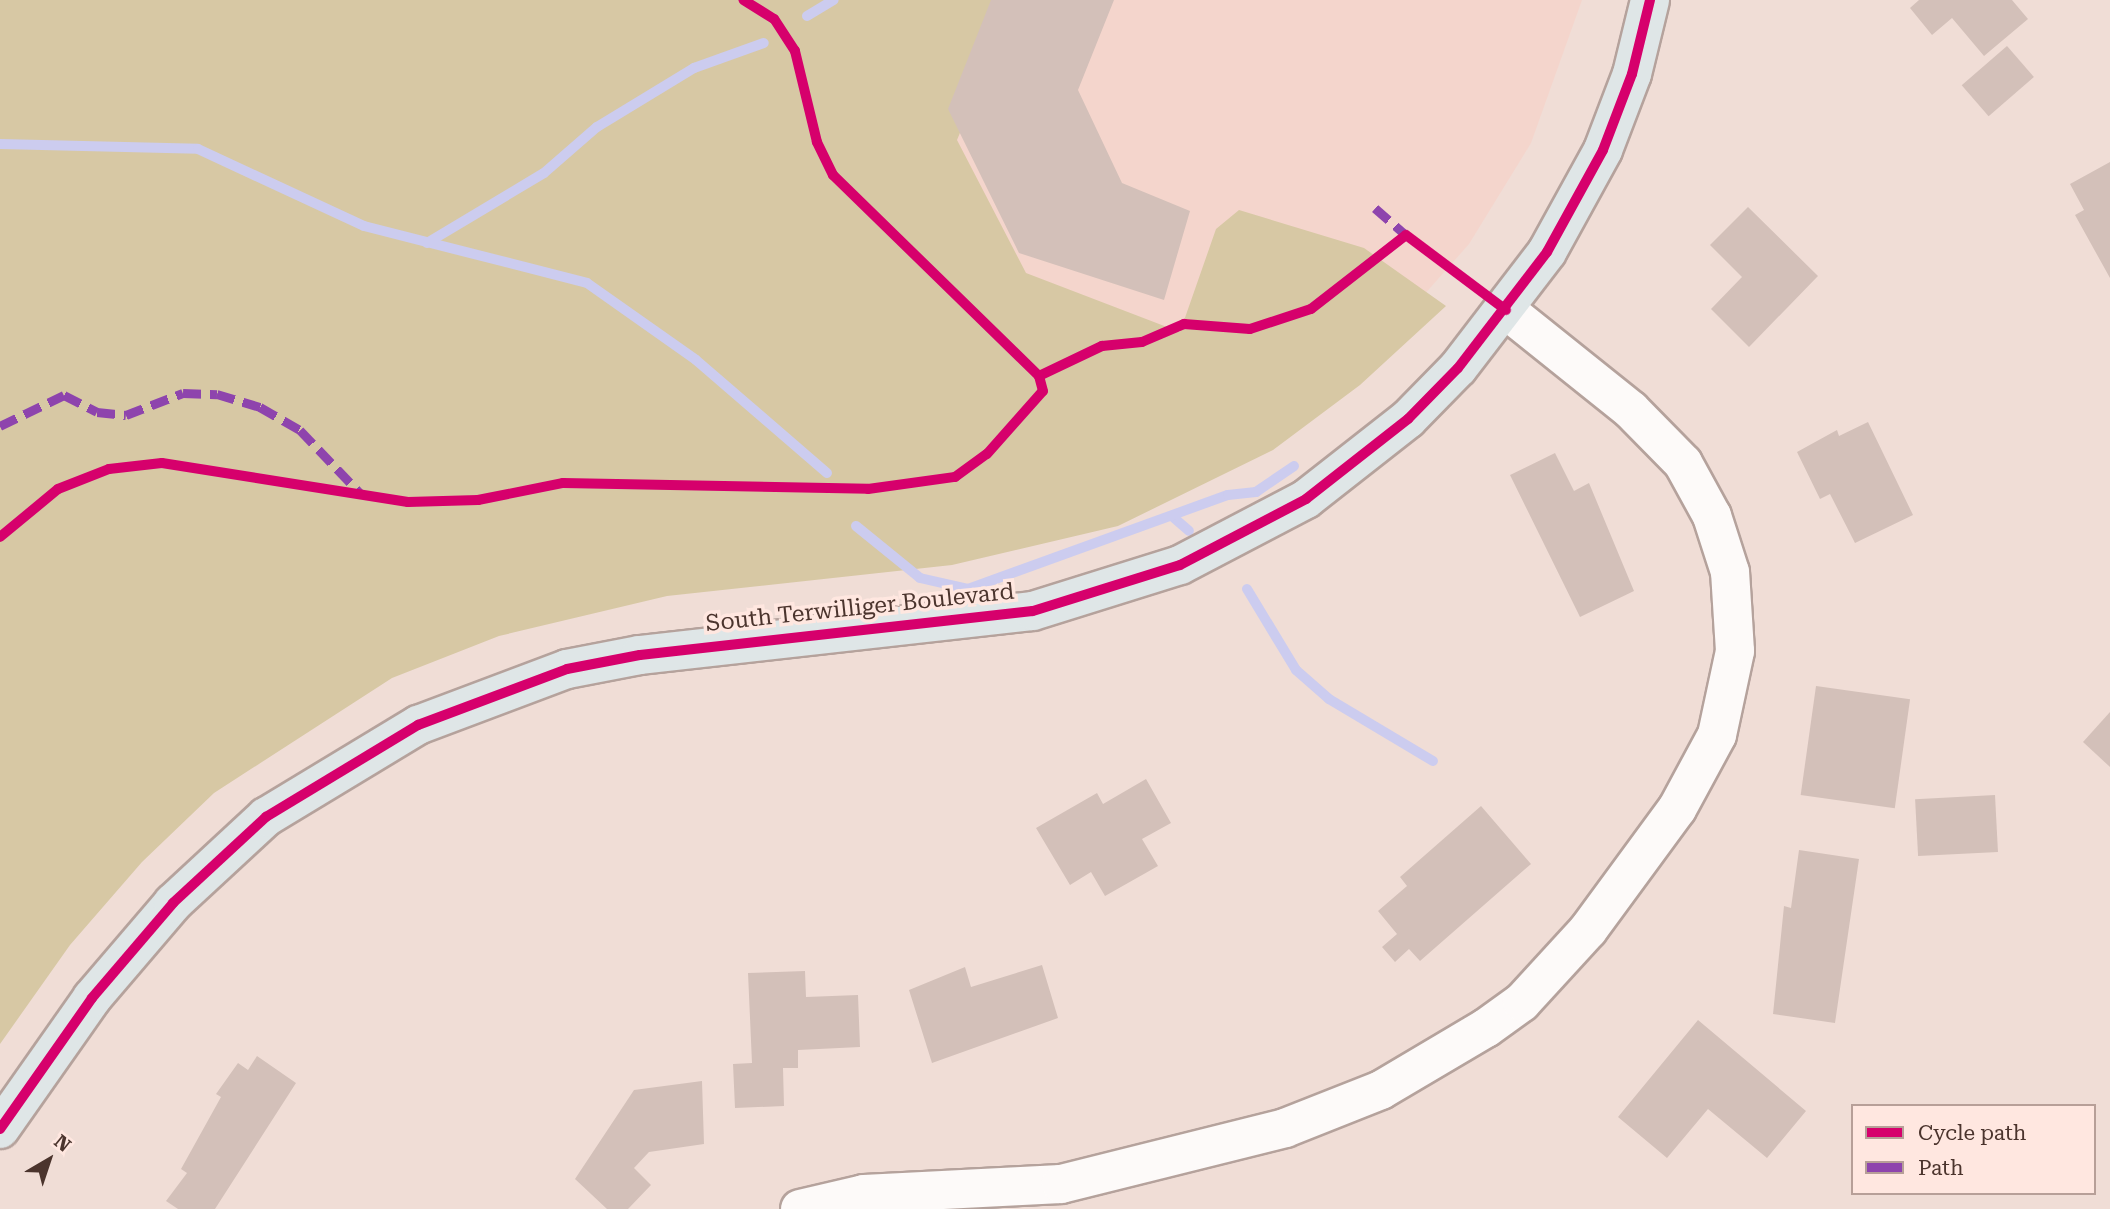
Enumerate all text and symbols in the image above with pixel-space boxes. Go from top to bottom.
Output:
street label: South Terwilliger Boulevard [704,578,1016,638]
legend [1851,1104,2096,1195]
text: Cycle path [1918,1121,2026,1145]
north arrow [14,1125,84,1195]
text: N [50,1130,75,1157]
text: Path [1918,1156,1964,1180]

